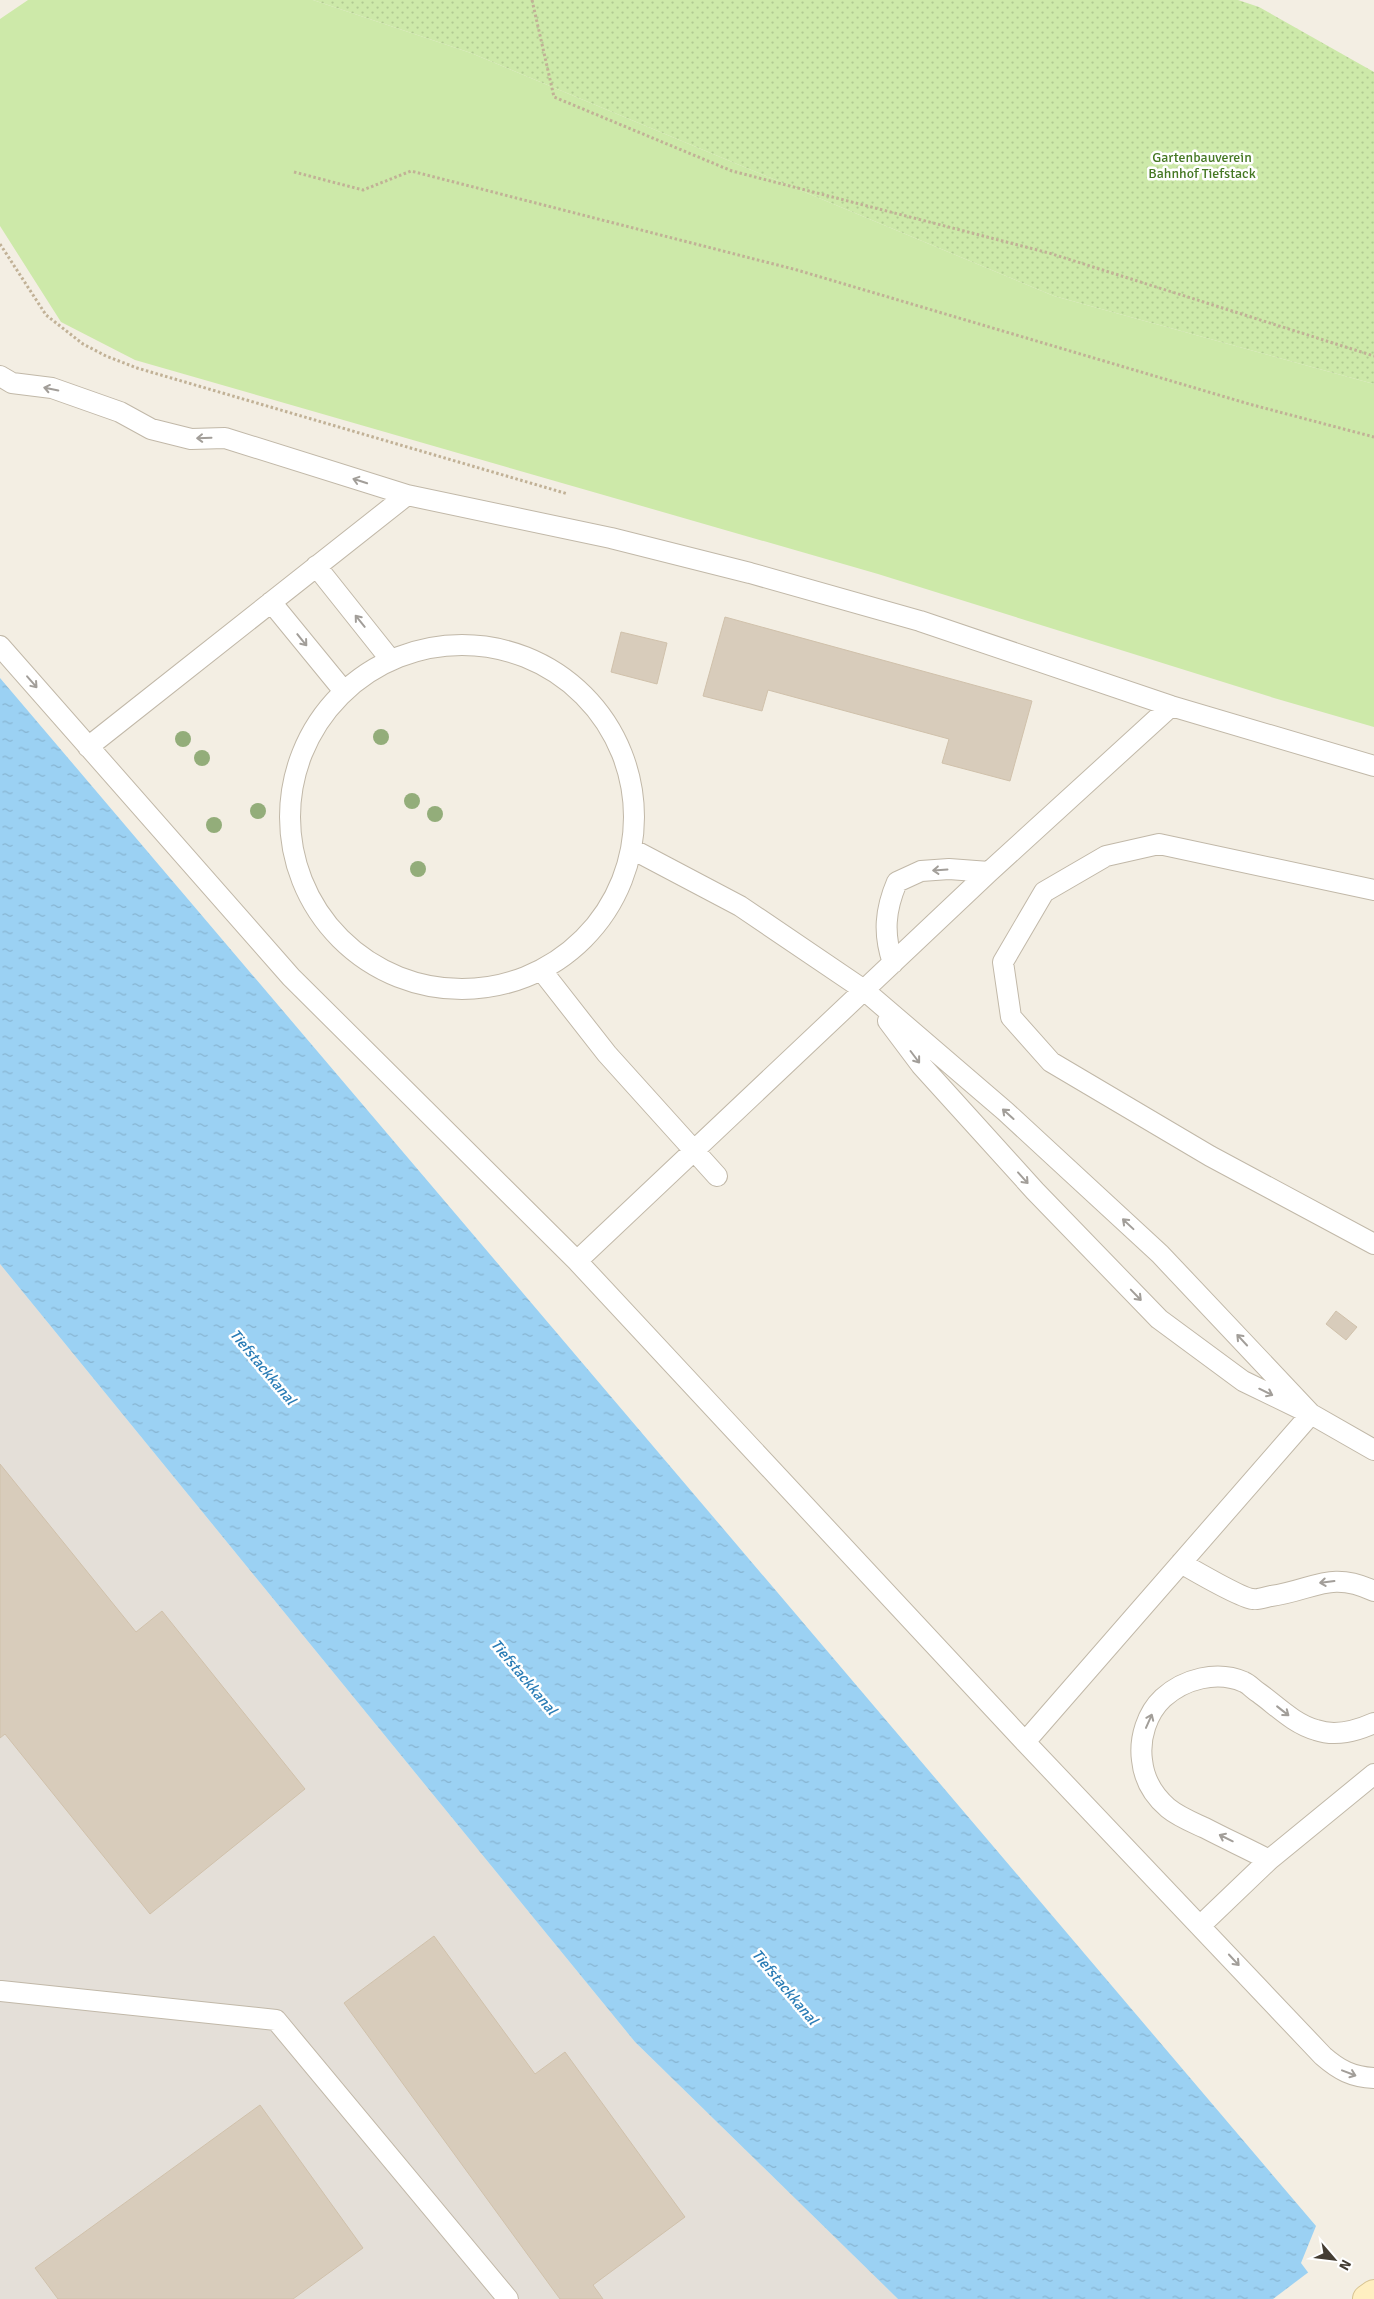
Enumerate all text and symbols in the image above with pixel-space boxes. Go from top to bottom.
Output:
park label: Gartenbauverein Bahnhof Tiefstack [1148,149,1256,182]
one-way arrow [44,384,60,393]
one-way arrow [197,434,213,443]
one-way arrow [353,475,369,485]
one-way arrow [354,615,365,628]
one-way arrow [296,633,307,646]
one-way arrow [26,676,38,689]
one-way arrow [933,865,949,875]
one-way arrow [910,1050,920,1064]
one-way arrow [1002,1108,1015,1120]
one-way arrow [1017,1172,1029,1185]
one-way arrow [1121,1218,1134,1230]
one-way arrow [1130,1289,1142,1301]
water label: Tiefstackkanal [226,1325,301,1410]
one-way arrow [1236,1334,1248,1346]
one-way arrow [1258,1387,1273,1397]
one-way arrow [1320,1577,1336,1587]
water label: Tiefstackkanal [487,1635,562,1720]
one-way arrow [1276,1706,1290,1716]
one-way arrow [1144,1713,1154,1728]
one-way arrow [1218,1833,1233,1843]
water label: Tiefstackkanal [748,1945,823,2030]
one-way arrow [1228,1954,1240,1967]
one-way arrow [1341,2069,1356,2079]
north arrow [1309,2234,1359,2284]
text: N [1335,2257,1355,2273]

